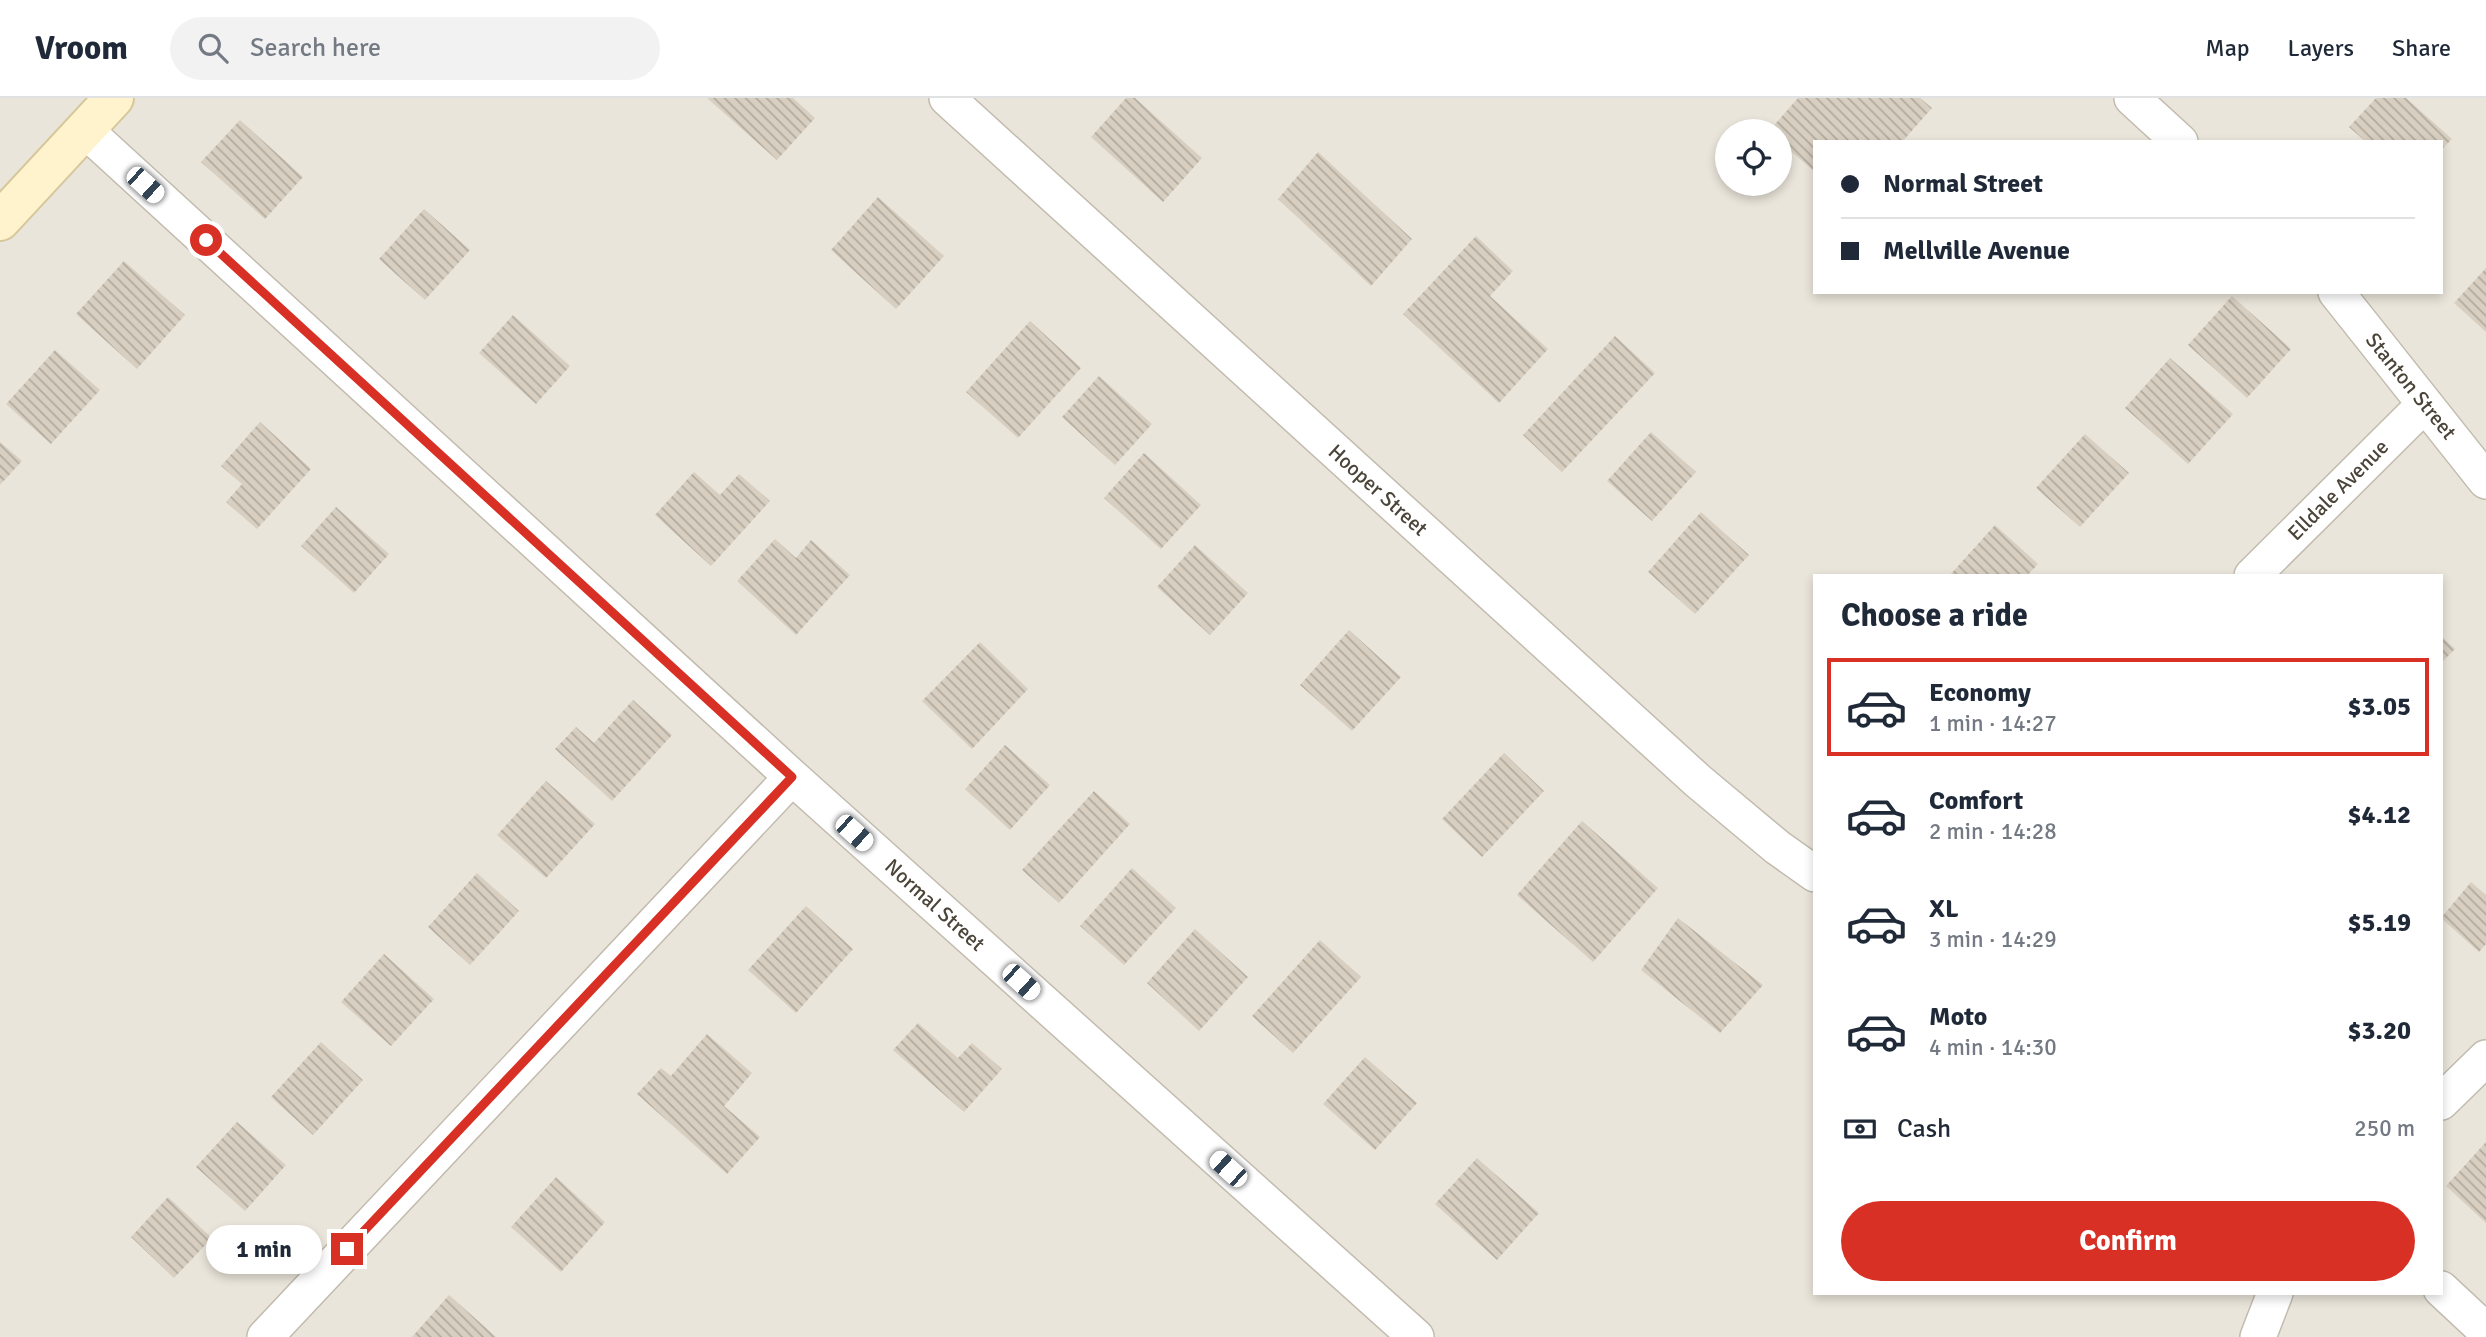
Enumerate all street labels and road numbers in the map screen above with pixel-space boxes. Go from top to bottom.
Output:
street label: Stanton Street [2360,327,2462,445]
street label: Elldale Avenue [2282,434,2394,546]
street label: Hooper Street [1323,439,1433,541]
street label: Normal Street [880,853,990,957]

